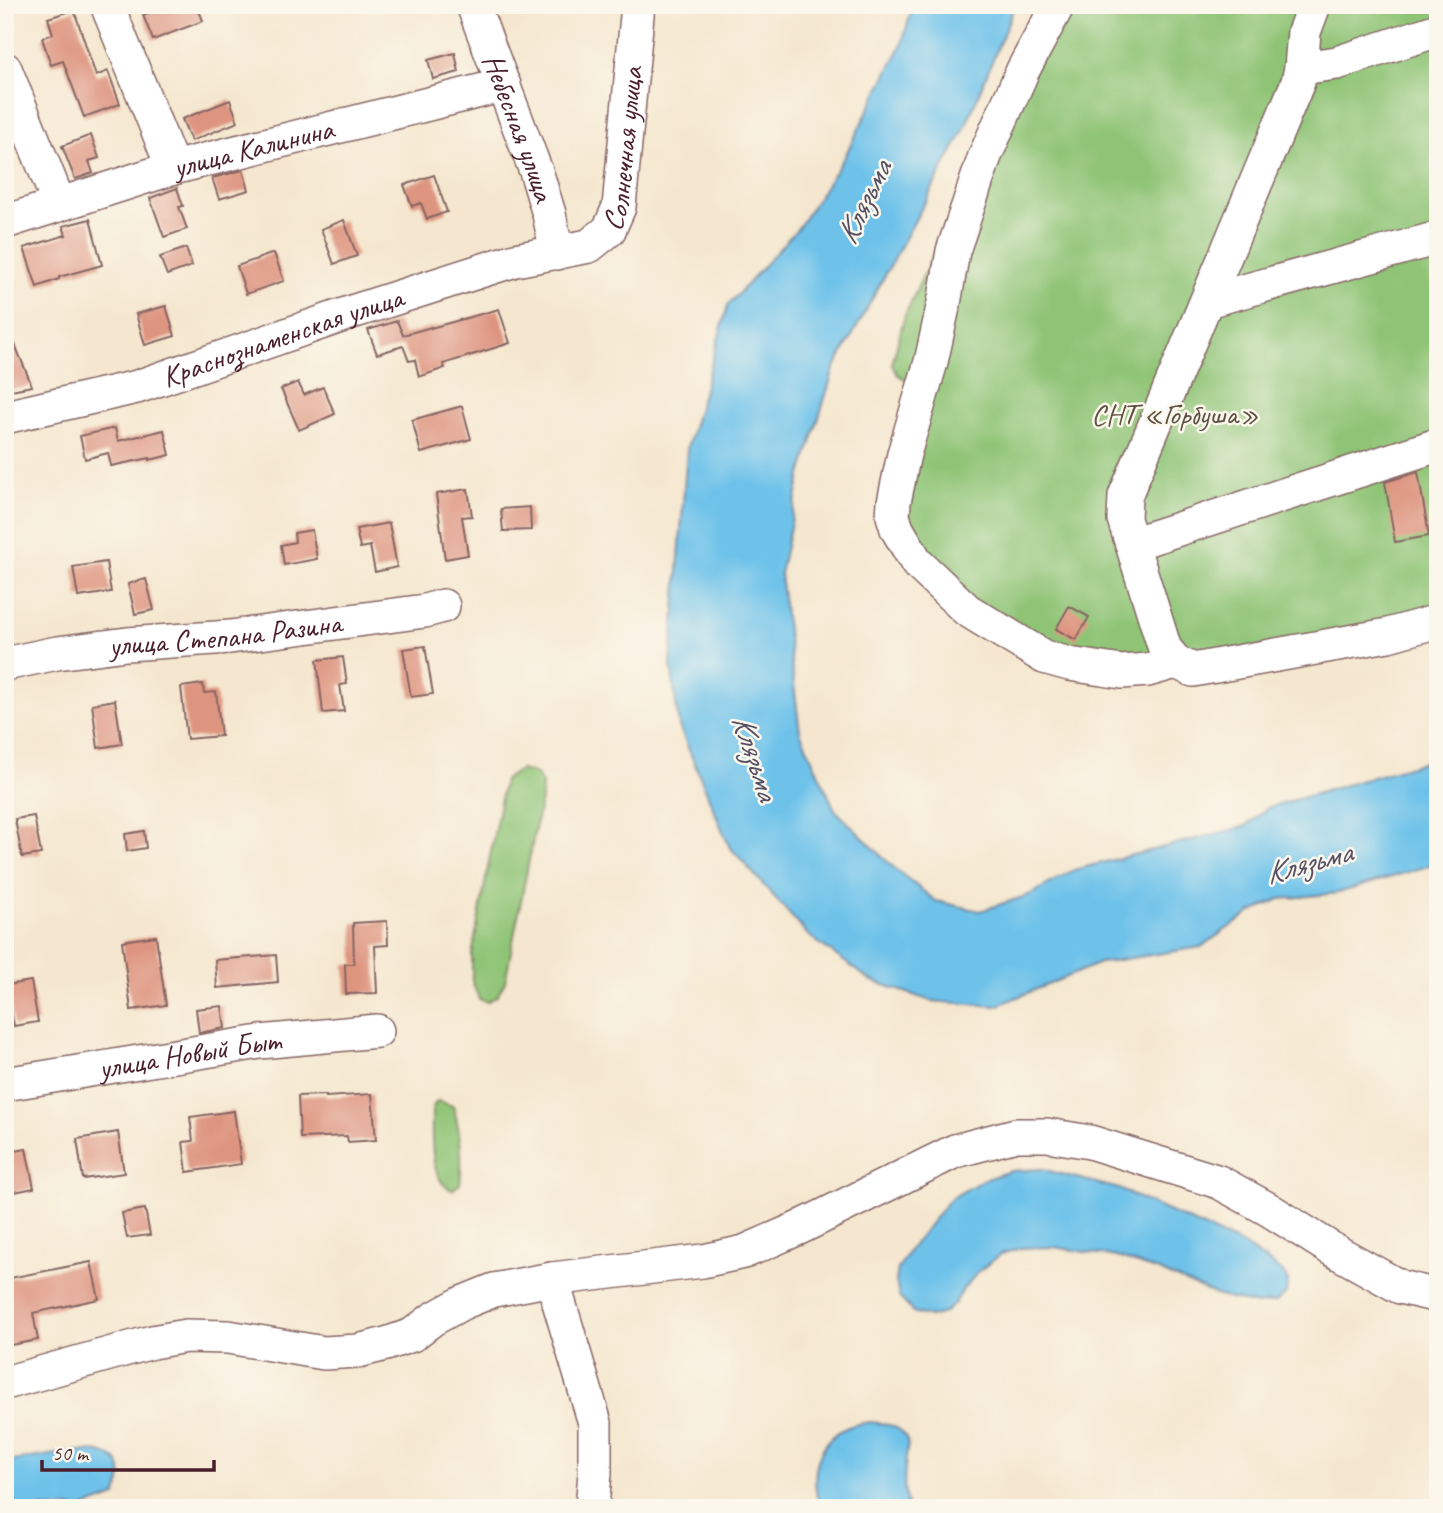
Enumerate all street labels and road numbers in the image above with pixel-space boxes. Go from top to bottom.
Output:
street label: Небесная улица [474,48,564,208]
street label: Солнечная улица [592,63,651,236]
street label: улица Калинина [167,109,339,187]
street label: Краснознаменская улица [157,277,410,396]
street label: улица Степана Разина [104,603,346,665]
street label: улица Новый Быт [94,1021,285,1088]

